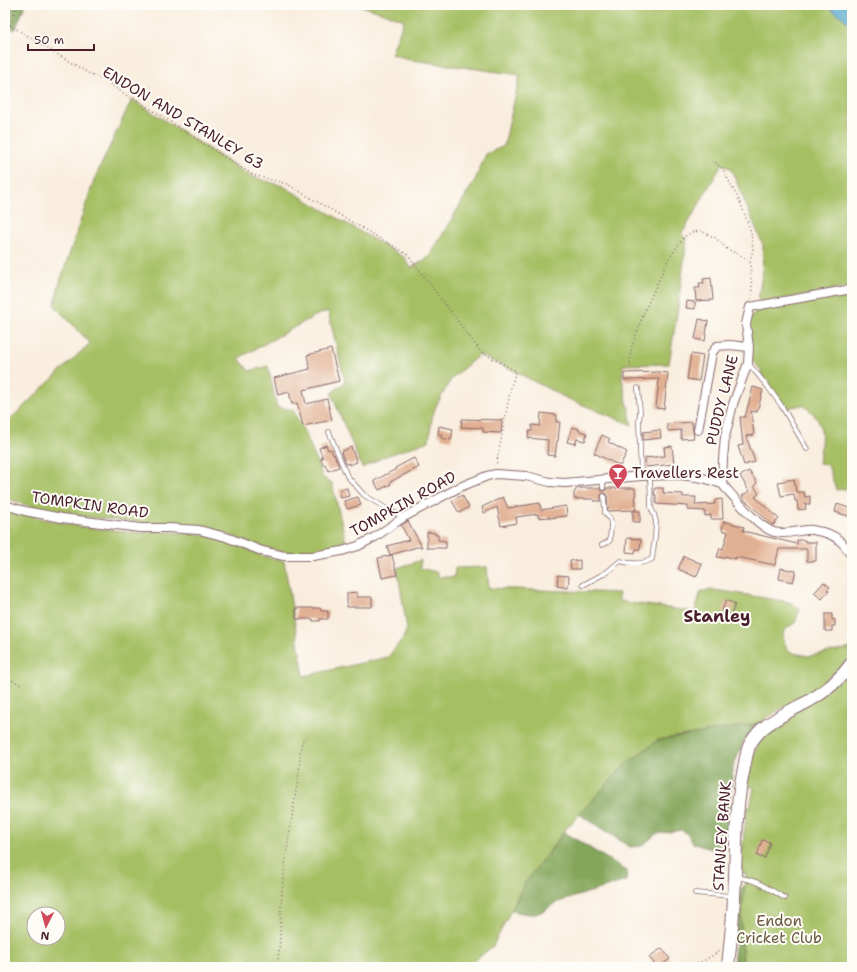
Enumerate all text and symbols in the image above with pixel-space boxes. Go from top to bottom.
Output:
scale bar [28,26,94,52]
text: 50 m [34,32,64,48]
street label: ENDON AND STANLEY 63 [99,62,267,174]
street label: PUDDY LANE [701,353,743,447]
bar icon: Travellers Rest [607,462,629,490]
place label: Travellers Rest [632,463,739,483]
street label: TOMPKIN ROAD [347,467,460,541]
street label: TOMPKIN ROAD [30,487,150,523]
district label: Stanley [684,605,750,627]
street label: STANLEY BANK [708,780,736,892]
north arrow [26,906,66,946]
park label: Endon Cricket Club [736,911,822,948]
text: N [40,928,50,943]

